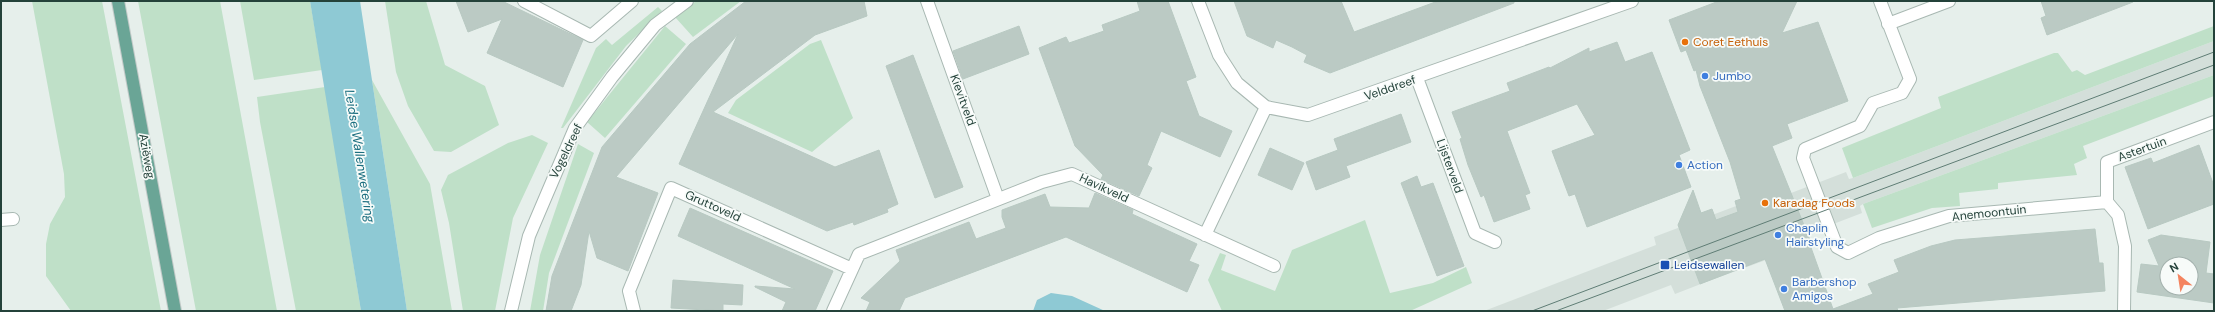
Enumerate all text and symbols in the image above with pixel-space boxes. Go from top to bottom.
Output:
place label: Coret Eethuis [1693,34,1768,50]
marker: Coret Eethuis [1680,37,1690,47]
place label: Jumbo [1713,68,1751,84]
marker: Jumbo [1700,71,1710,81]
street label: Kievitveld [946,72,980,128]
street label: Velddreef [1362,72,1418,104]
water label: Leidse Wallenwetering [341,88,379,225]
street label: Vogeldreef [546,121,586,181]
street label: Aziëweg [135,132,159,180]
street label: Astertuin [2115,133,2169,165]
street label: Lijsterveld [1433,137,1467,195]
place label: Action [1687,157,1723,173]
marker: Action [1674,160,1684,170]
street label: Havikveld [1077,170,1131,206]
street label: Gruttoveld [683,187,743,225]
place label: Karadag Foods [1773,195,1855,211]
marker: Karadag Foods [1760,198,1770,208]
street label: Anemoontuin [1951,201,2027,225]
place label: Chaplin Hairstyling [1786,220,1845,250]
marker: Chaplin Hairstyling [1773,230,1783,240]
north arrow [2159,256,2199,296]
place label: Leidsewallen [1674,257,1745,273]
marker: Leidsewallen [1659,259,1671,271]
text: N [2167,259,2181,275]
place label: Barbershop Amigos [1792,274,1857,304]
marker: Barbershop Amigos [1779,284,1789,294]

